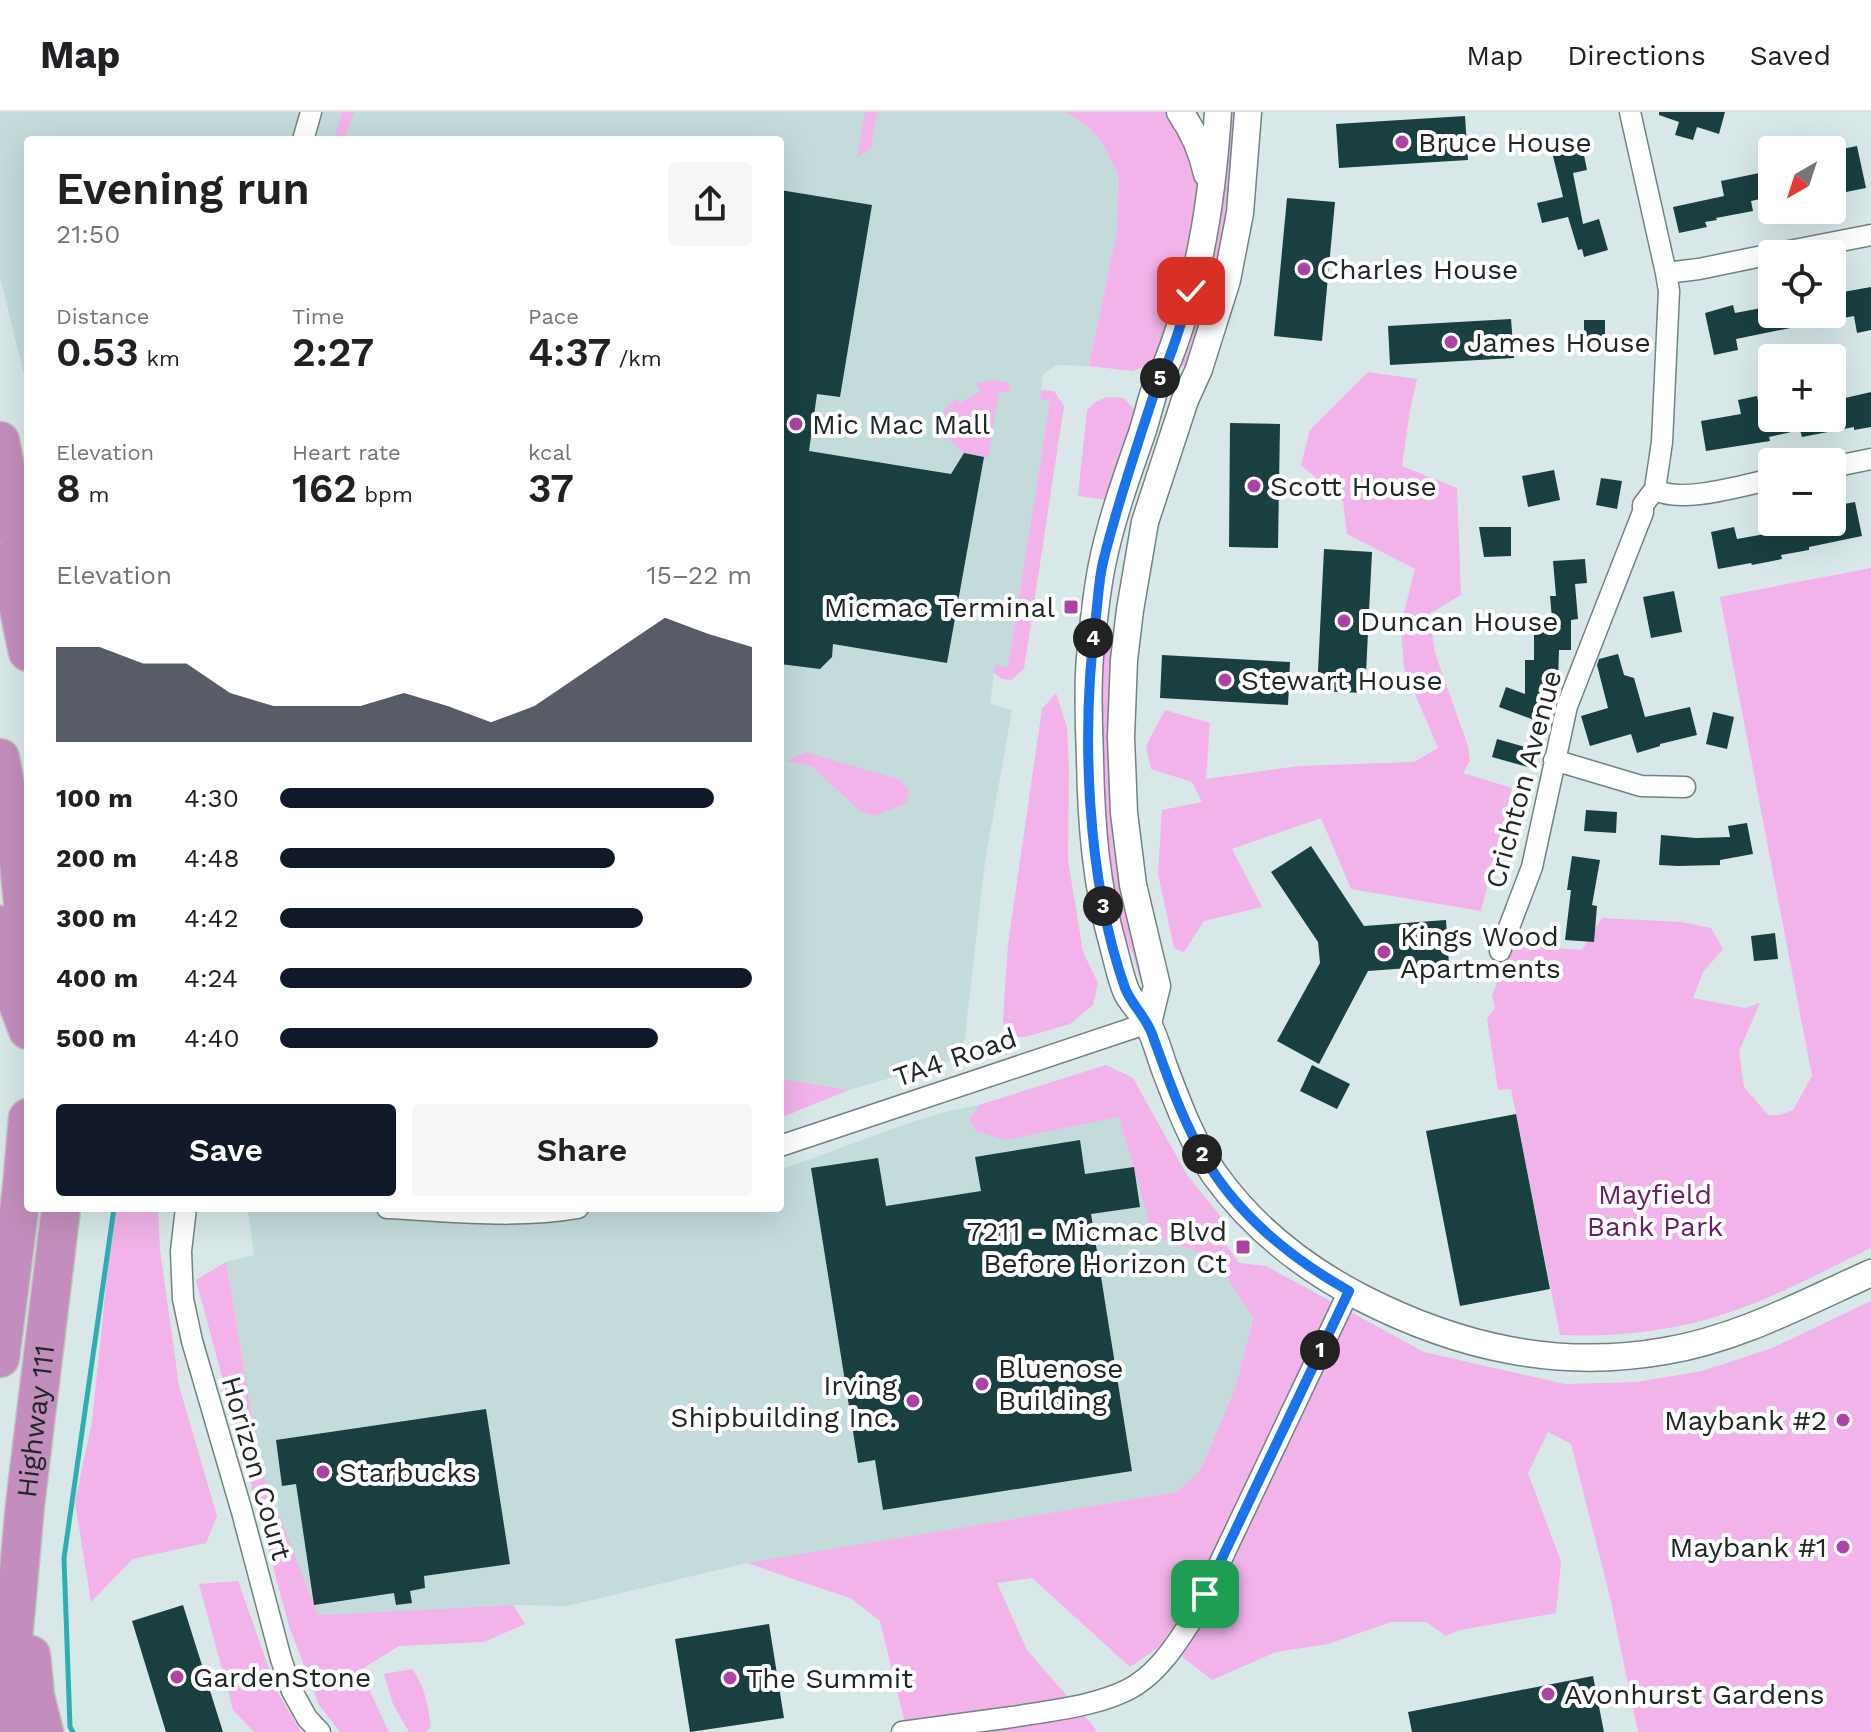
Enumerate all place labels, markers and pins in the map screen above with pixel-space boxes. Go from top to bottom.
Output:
place label: Bruce House [1418,126,1592,159]
marker: Bruce House [1393,133,1411,151]
place label: Charles House [1320,253,1518,286]
pin [1157,257,1225,325]
marker: Charles House [1295,260,1313,278]
place label: James House [1467,326,1651,359]
marker: James House [1442,333,1460,351]
pin: 5 [1140,358,1180,398]
place label: Mic Mac Mall [812,408,991,441]
marker: Mic Mac Mall [787,415,805,433]
place label: Scott House [1270,470,1437,503]
marker: Scott House [1245,477,1263,495]
place label: Micmac Terminal [824,591,1055,624]
marker: Micmac Terminal [1062,598,1080,616]
place label: Duncan House [1360,605,1559,638]
marker: Duncan House [1335,612,1353,630]
pin: 4 [1073,618,1113,658]
place label: Stewart House [1241,664,1443,697]
marker: Stewart House [1216,671,1234,689]
pin: 3 [1083,886,1123,926]
place label: Kings Wood Apartments [1400,920,1561,985]
marker: Kings Wood Apartments [1375,943,1393,961]
pin: 2 [1182,1134,1222,1174]
place label: 7211 - Micmac Blvd Before Horizon Ct [967,1215,1227,1280]
marker: 7211 - Micmac Blvd Before Horizon Ct [1234,1238,1252,1256]
pin: 1 [1300,1330,1340,1370]
place label: Bluenose Building [998,1352,1123,1417]
place label: Irving Shipbuilding Inc. [670,1369,897,1434]
marker: Bluenose Building [973,1375,991,1393]
marker: Irving Shipbuilding Inc. [904,1392,922,1410]
place label: Maybank #2 [1664,1404,1827,1437]
marker: Maybank #2 [1834,1411,1852,1429]
place label: Starbucks [339,1456,477,1489]
marker: Starbucks [314,1463,332,1481]
place label: Maybank #1 [1669,1531,1827,1564]
marker: Maybank #1 [1834,1538,1852,1556]
pin [1171,1560,1239,1628]
place label: GardenStone [193,1661,371,1694]
place label: The Summit [746,1662,913,1695]
marker: GardenStone [168,1668,186,1686]
marker: The Summit [721,1669,739,1687]
place label: Avonhurst Gardens [1564,1678,1825,1711]
marker: Avonhurst Gardens [1539,1685,1557,1703]

